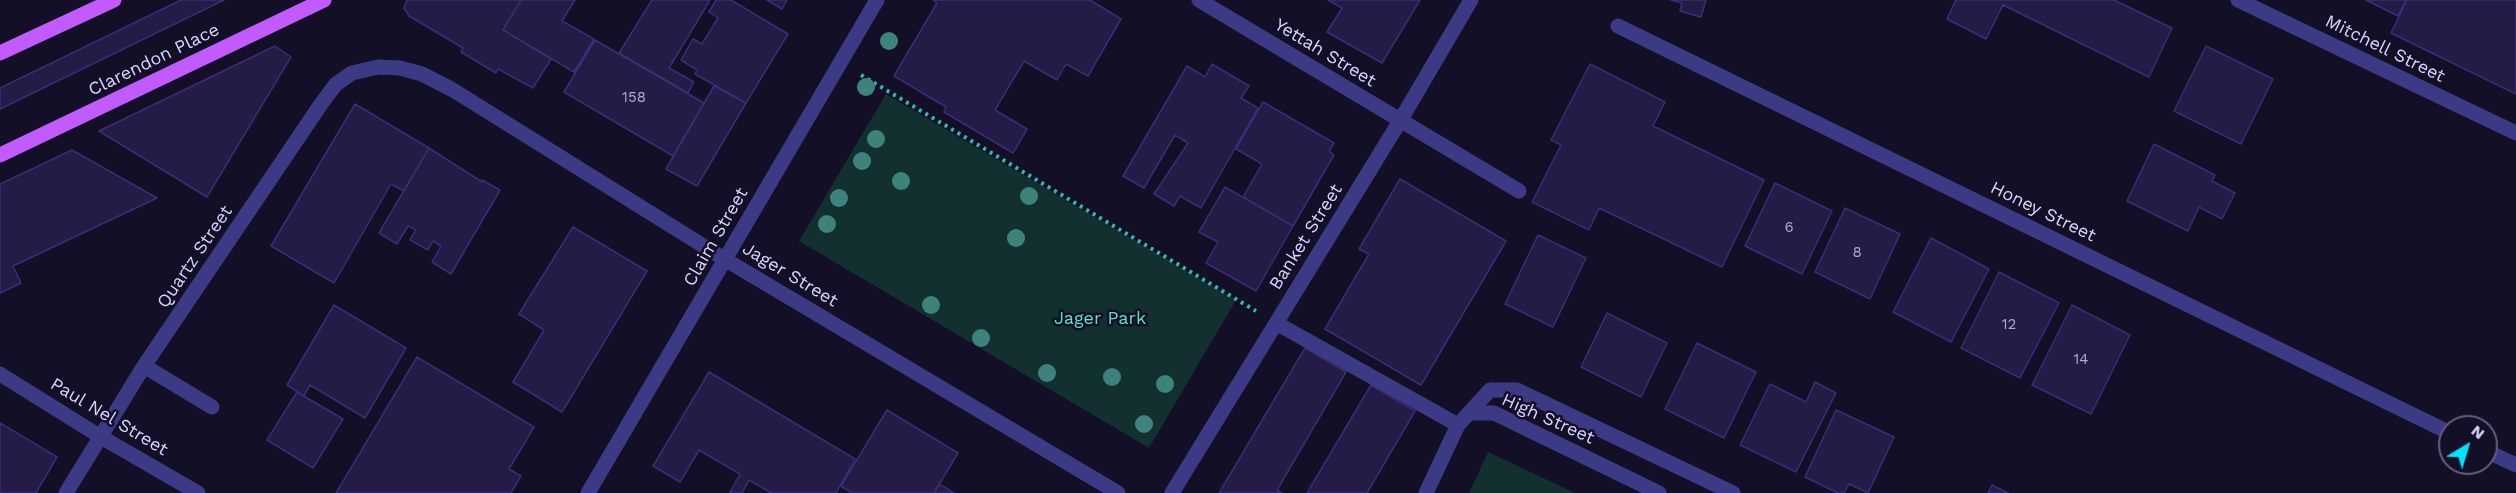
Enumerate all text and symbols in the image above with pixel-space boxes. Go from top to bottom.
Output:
street label: Mitchell Street [2322,11,2448,87]
street label: Yettah Street [1270,14,1380,92]
street label: Clarendon Place [85,19,223,101]
house number: 158 [622,89,646,107]
street label: Honey Street [1987,177,2099,247]
street label: Banket Street [1265,180,1347,294]
street label: Claim Street [679,184,753,290]
street label: Quartz Street [153,202,237,312]
house number: 6 [1784,219,1794,237]
street label: Jager Street [738,238,842,312]
house number: 8 [1852,244,1862,262]
park label: Jager Park [1054,308,1146,330]
house number: 12 [2002,316,2016,334]
house number: 14 [2073,351,2089,369]
street label: Paul Nel Street [46,373,172,461]
street label: High Street [1498,389,1598,449]
north arrow [2438,415,2498,475]
text: N [2468,421,2489,443]

